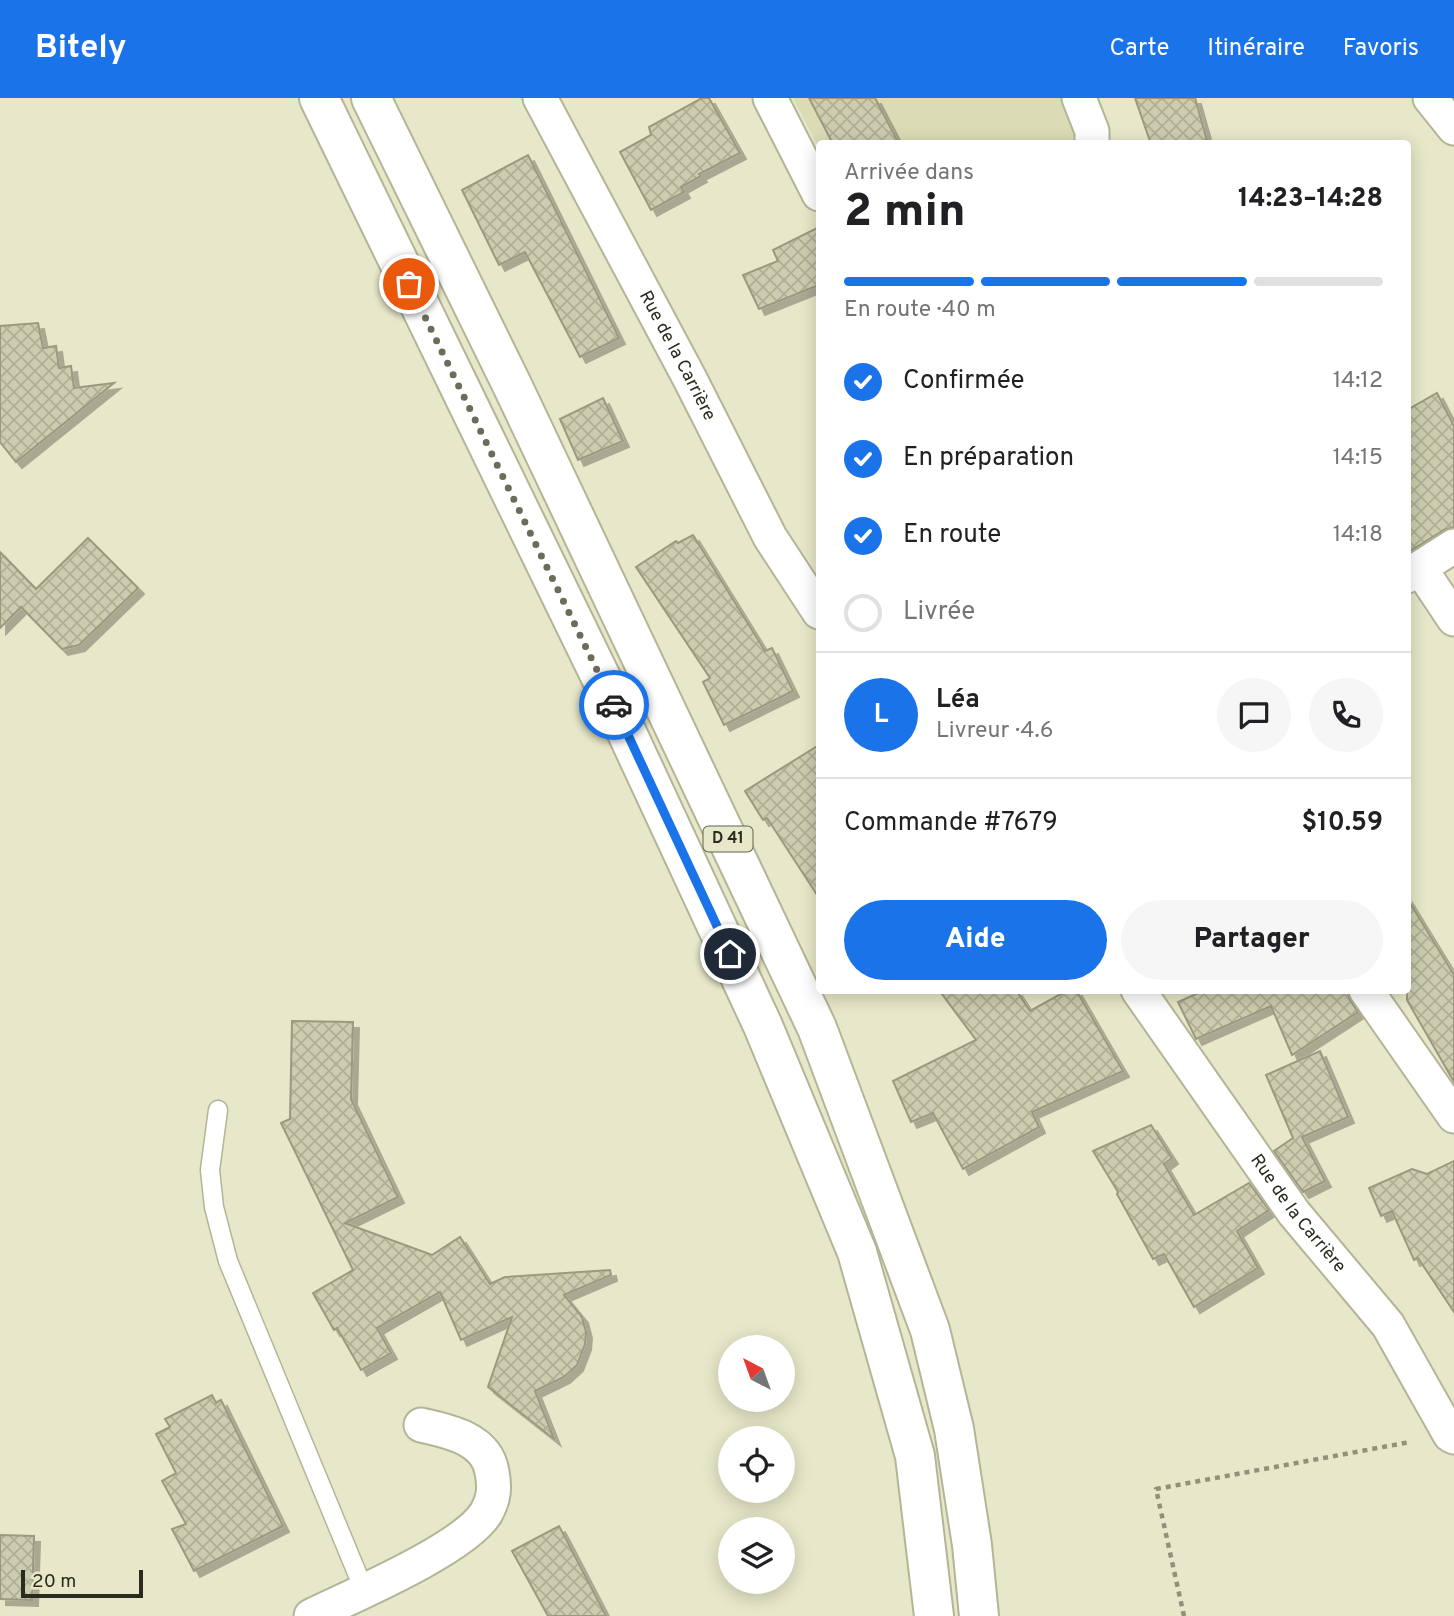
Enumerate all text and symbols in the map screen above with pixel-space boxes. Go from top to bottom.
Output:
text: Bitely [35,28,127,70]
text: Carte [1109,34,1169,64]
text: Itinéraire [1207,34,1305,64]
text: Favoris [1343,34,1419,64]
text: Arrivée dans [844,159,974,188]
text: 14:23–14:28 [1238,183,1383,216]
text: 2 min [844,184,966,243]
pin [379,254,439,314]
icon: bag [390,265,428,303]
street label: Rue de la Carrière [633,287,721,425]
text: En route · 40 m [844,296,996,325]
icon: check [844,363,882,401]
text: Confirmée [903,365,1025,398]
text: 14:12 [1333,367,1383,396]
icon: check [844,440,882,478]
text: En préparation [903,442,1074,475]
text: 14:15 [1333,444,1383,473]
icon: check [844,517,882,555]
text: En route [903,519,1001,552]
text: 14:18 [1333,521,1383,550]
text: Livrée [903,596,975,629]
courier [579,670,649,740]
button: chat [1217,678,1291,752]
button: phone [1309,678,1383,752]
text: Léa [936,684,980,717]
icon: car [595,686,633,724]
text: L [874,699,888,732]
text: Livreur · 4.6 [936,717,1053,746]
text: Commande #7679 [844,807,1058,840]
text: $10.59 [1302,807,1383,840]
road number: D 41 [704,826,752,852]
button: Aide [844,900,1107,980]
button: Partager [1121,900,1383,980]
pin [700,924,760,984]
icon: home [711,935,749,973]
street label: Rue de la Carrière [1245,1150,1351,1278]
north arrow [718,1335,794,1412]
map controls [718,1335,795,1594]
button: locate [718,1426,795,1503]
button: layers [718,1517,795,1594]
scale bar [21,1567,144,1599]
text: 20 m [32,1570,76,1594]

